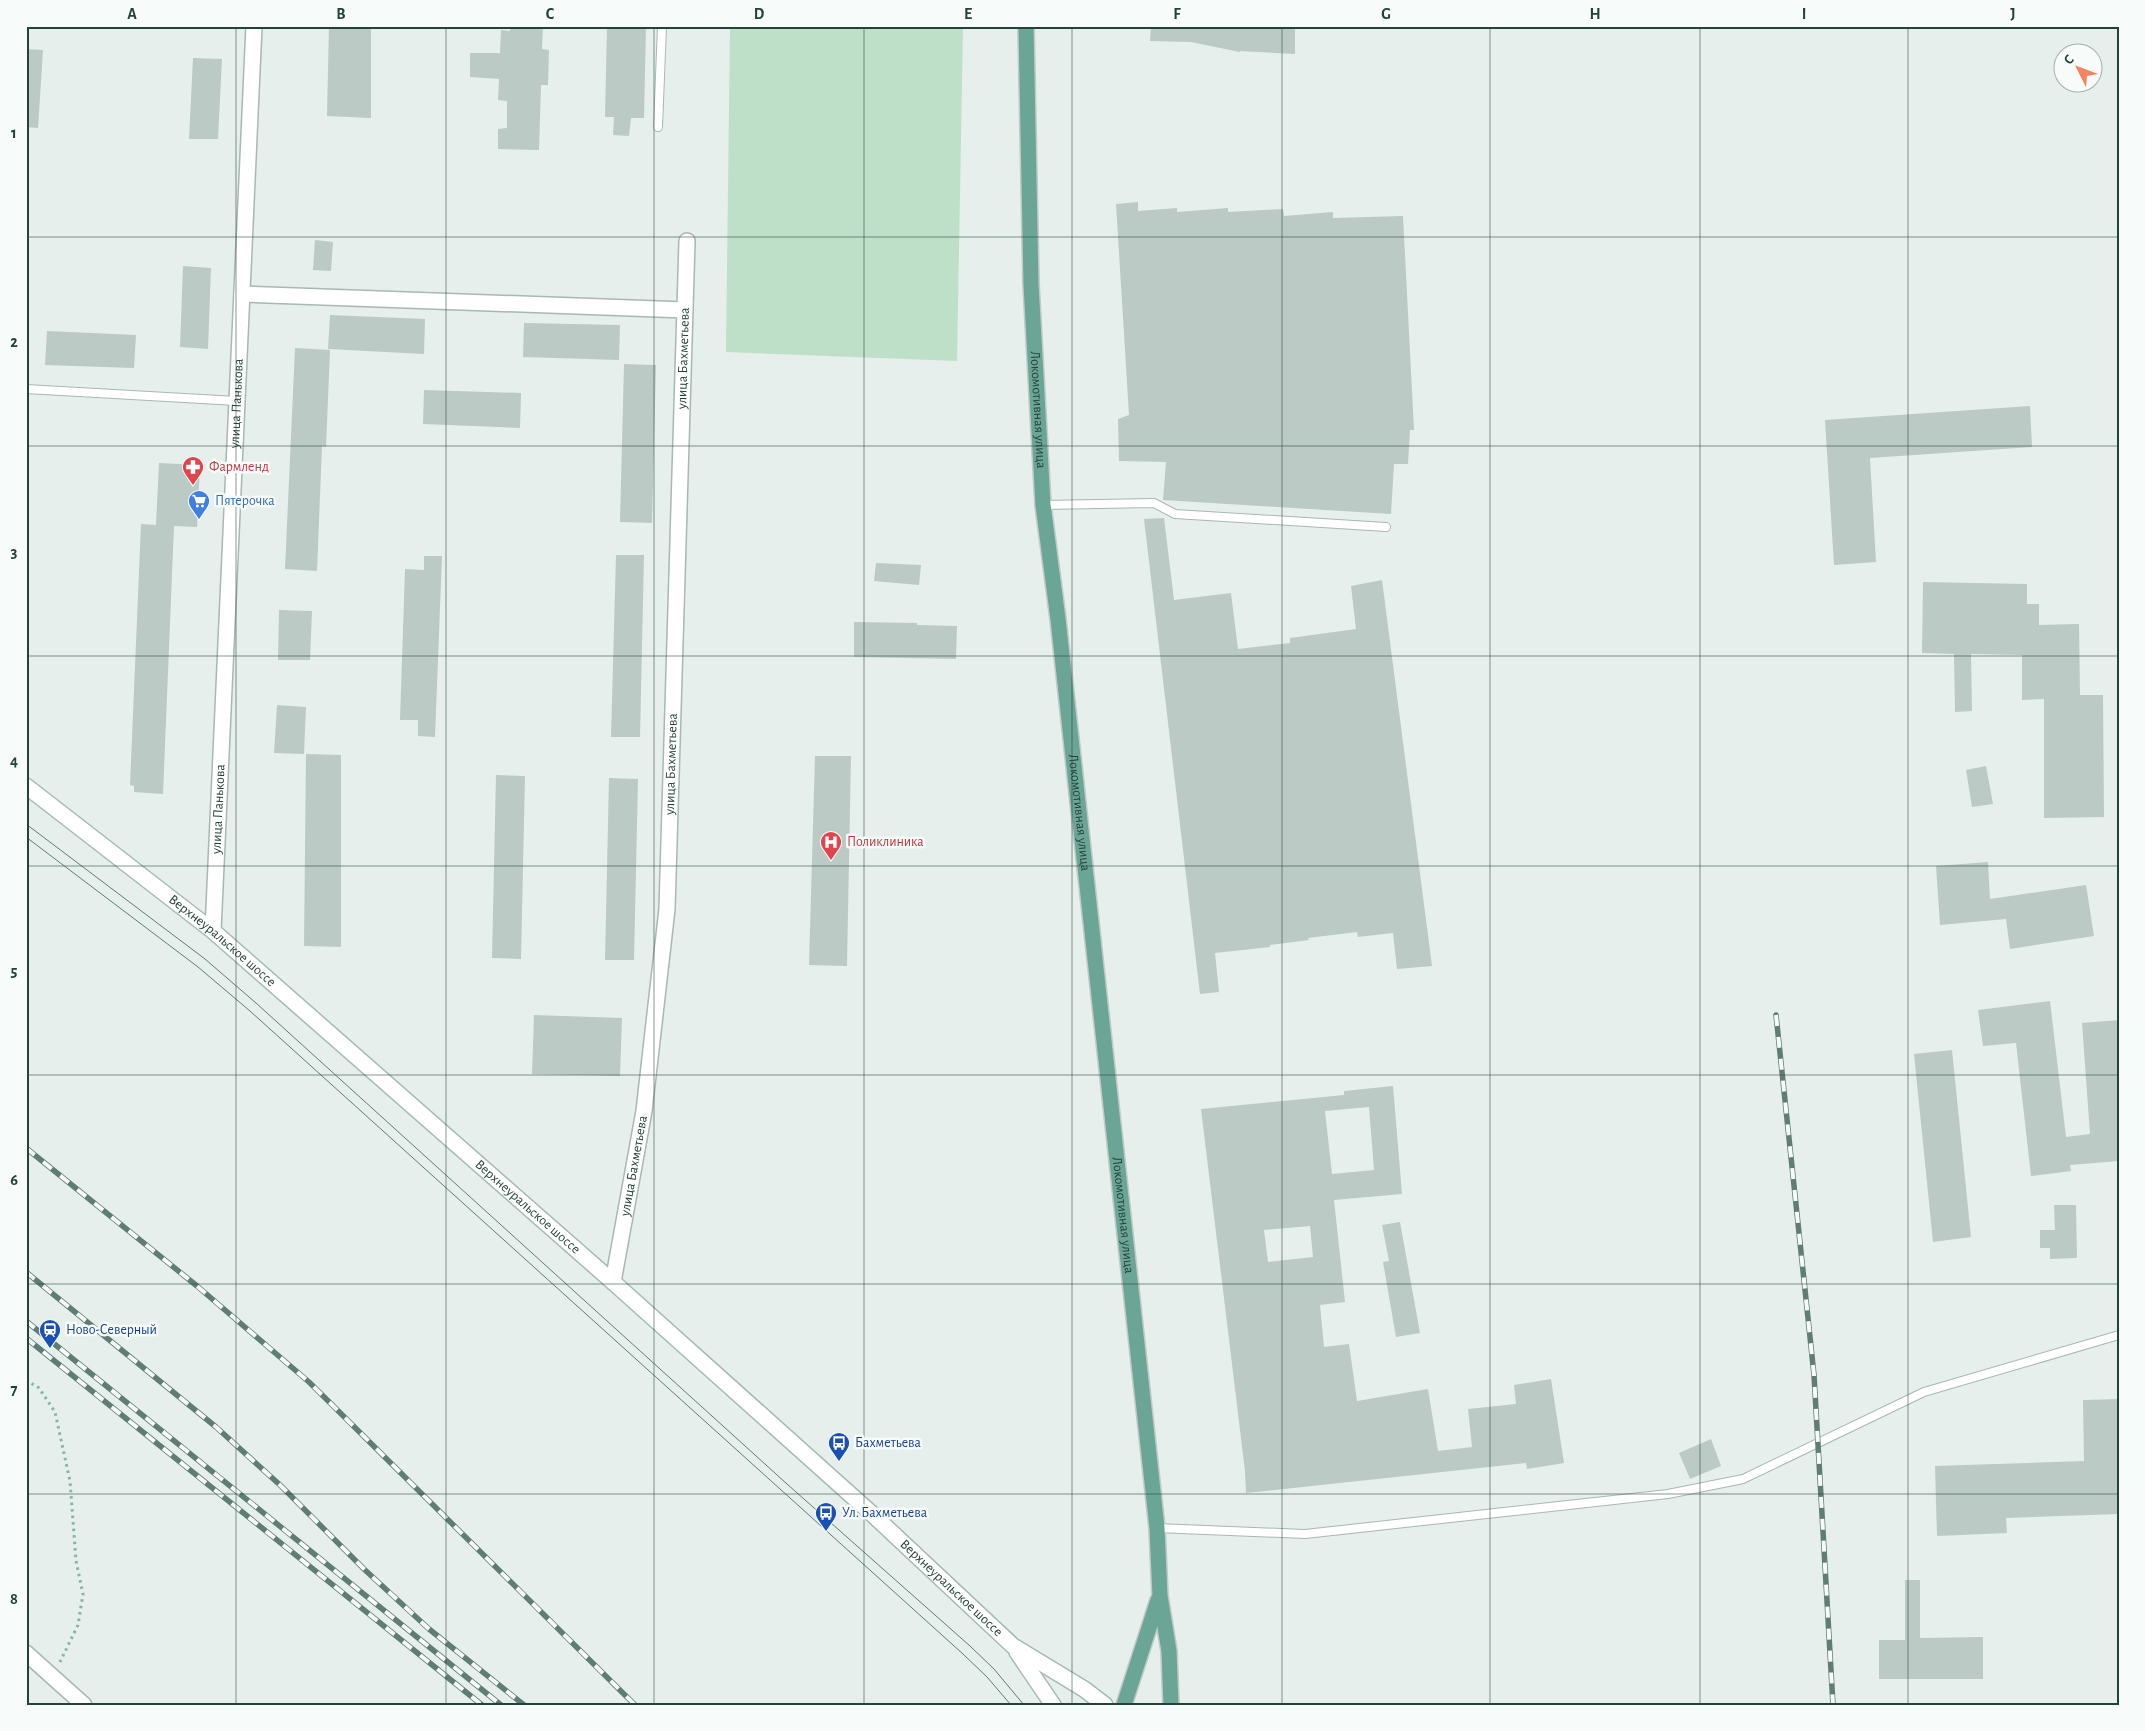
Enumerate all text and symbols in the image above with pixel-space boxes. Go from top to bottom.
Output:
text: A [127,6,137,22]
text: B [336,6,346,22]
text: C [546,6,555,22]
text: D [754,6,765,22]
text: E [964,6,972,22]
text: F [1173,6,1181,22]
text: G [1381,6,1391,22]
text: H [1589,6,1601,22]
text: I [1802,6,1806,22]
text: J [2010,6,2016,22]
north arrow [2052,42,2102,92]
text: С [2061,52,2077,68]
text: 1 [11,125,17,141]
street label: улица Бахметьева [675,307,692,410]
text: 2 [10,334,18,350]
street label: Локомотивная улица [1028,351,1048,469]
street label: улица Панькова [228,358,246,450]
pharmacy icon: Фармленд [181,455,205,486]
place label: Фармленд [209,460,269,474]
supermarket icon: Пятерочка [187,489,211,520]
place label: Пятерочка [215,494,275,508]
text: 3 [11,544,18,560]
street label: улица Бахметьева [663,713,680,816]
text: 4 [10,753,18,769]
street label: Локомотивная улица [1066,753,1092,872]
street label: улица Панькова [209,763,228,855]
hospital icon: Поликлиника [819,830,843,861]
place label: Поликлиника [847,835,924,849]
street label: Верхнеуральское шоссе [166,892,278,990]
text: 5 [11,963,18,979]
street label: улица Бахметьева [618,1114,650,1218]
street label: Локомотивная улица [1110,1156,1136,1275]
street label: Верхнеуральское шоссе [472,1157,583,1257]
text: 6 [10,1172,18,1188]
station icon: Ново-Северный [38,1318,62,1349]
place label: Ново-Северный [66,1323,157,1337]
text: 7 [11,1382,18,1398]
bus stop icon: Бахметьева [827,1431,851,1462]
place label: Бахметьева [855,1436,922,1450]
bus stop icon: Ул. Бахметьева [814,1501,838,1532]
place label: Ул. Бахметьева [842,1506,928,1520]
street label: Верхнеуральское шоссе [897,1537,1005,1639]
text: 8 [10,1591,18,1607]

